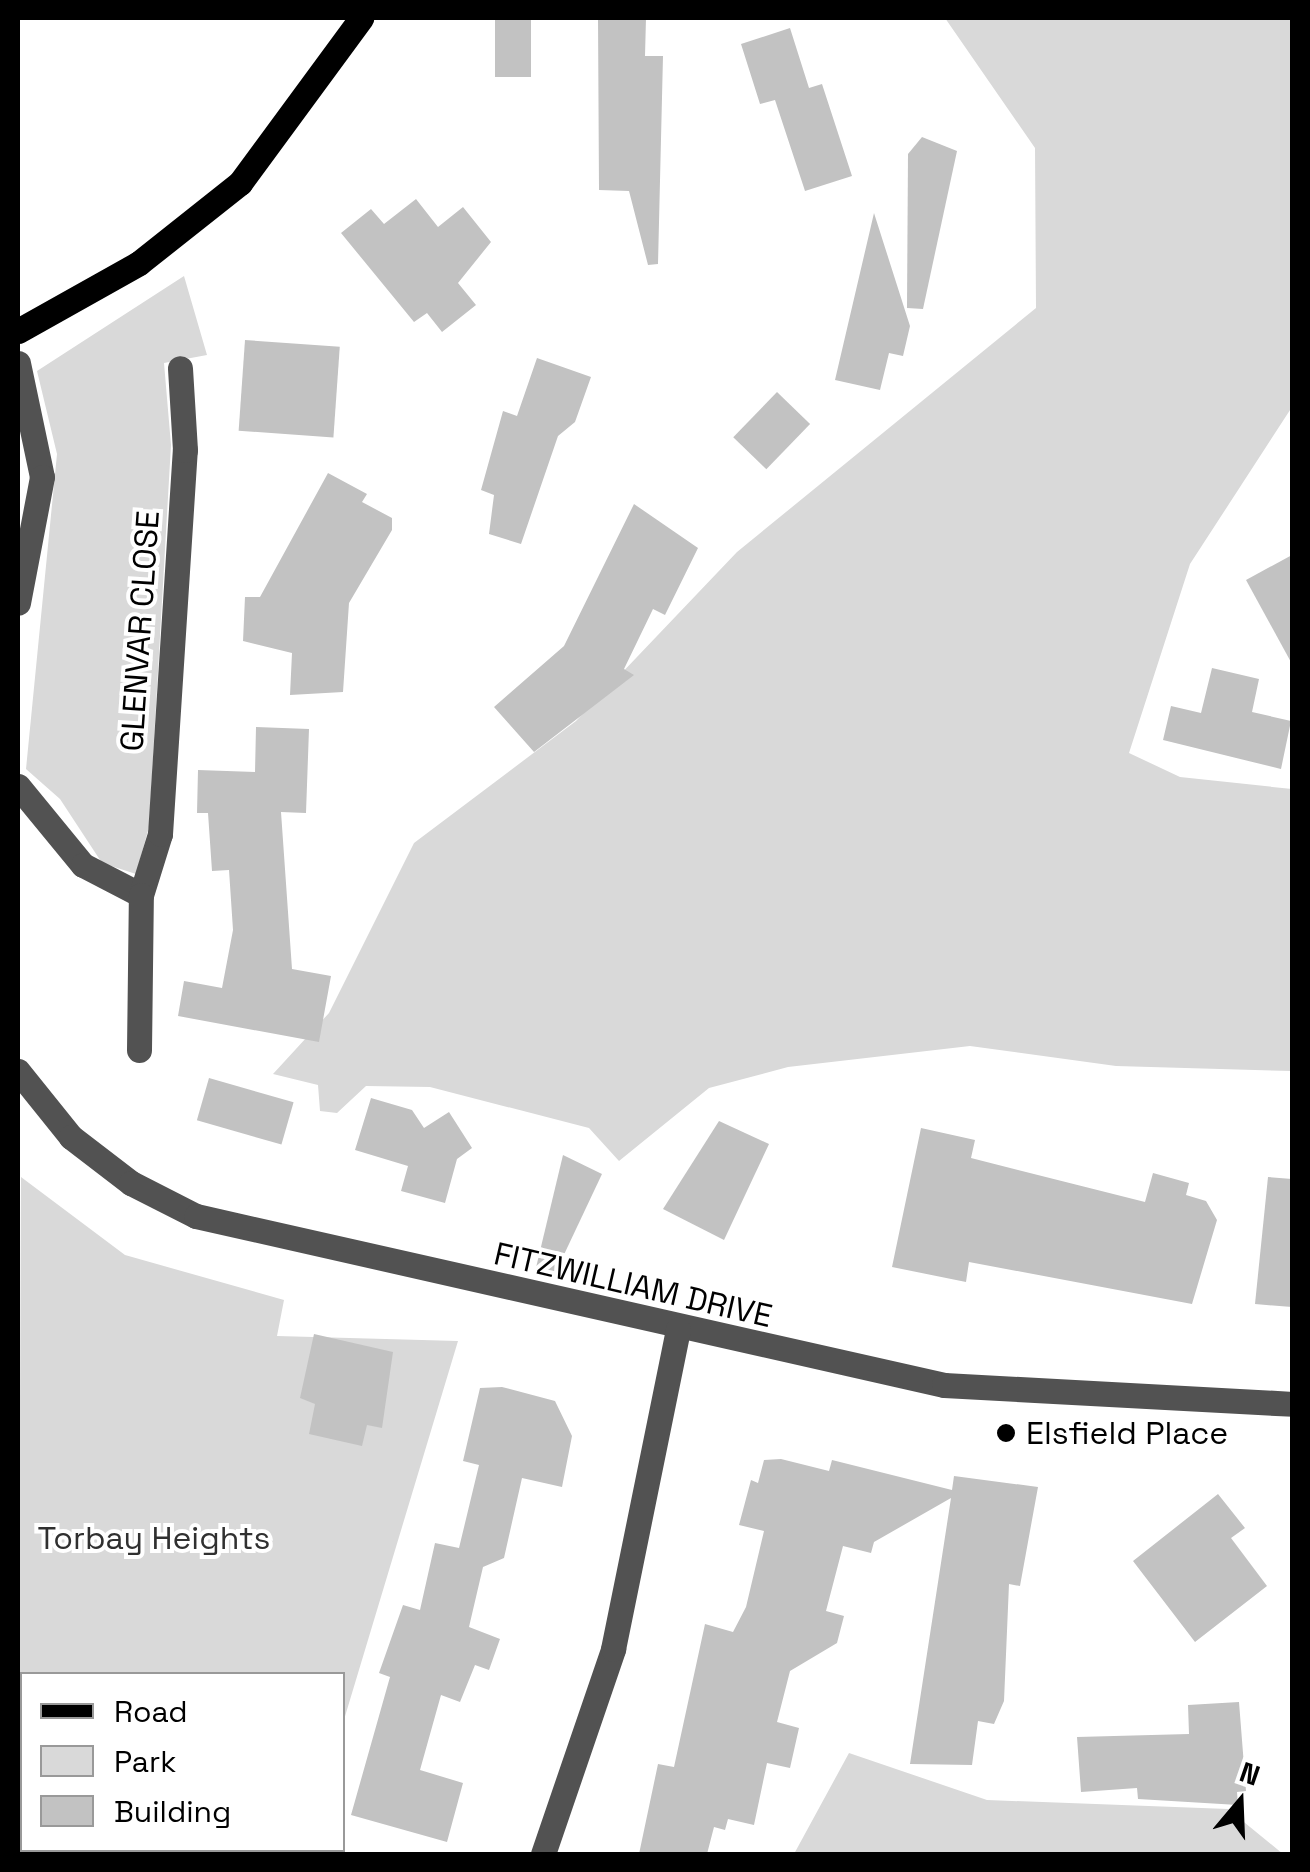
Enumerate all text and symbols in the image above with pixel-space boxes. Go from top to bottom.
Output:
street label: GLENVAR CLOSE [112,509,168,753]
street label: FITZWILLIAM DRIVE [490,1234,776,1336]
place label: Elsfield Place [1026,1414,1228,1452]
marker: Elsfield Place [995,1422,1017,1444]
park label: Torbay Heights [38,1519,270,1557]
legend [20,1672,345,1852]
text: Road [114,1692,188,1731]
text: Park [114,1742,176,1781]
north arrow [1190,1752,1290,1852]
text: N [1235,1754,1264,1794]
text: Building [114,1792,231,1831]

